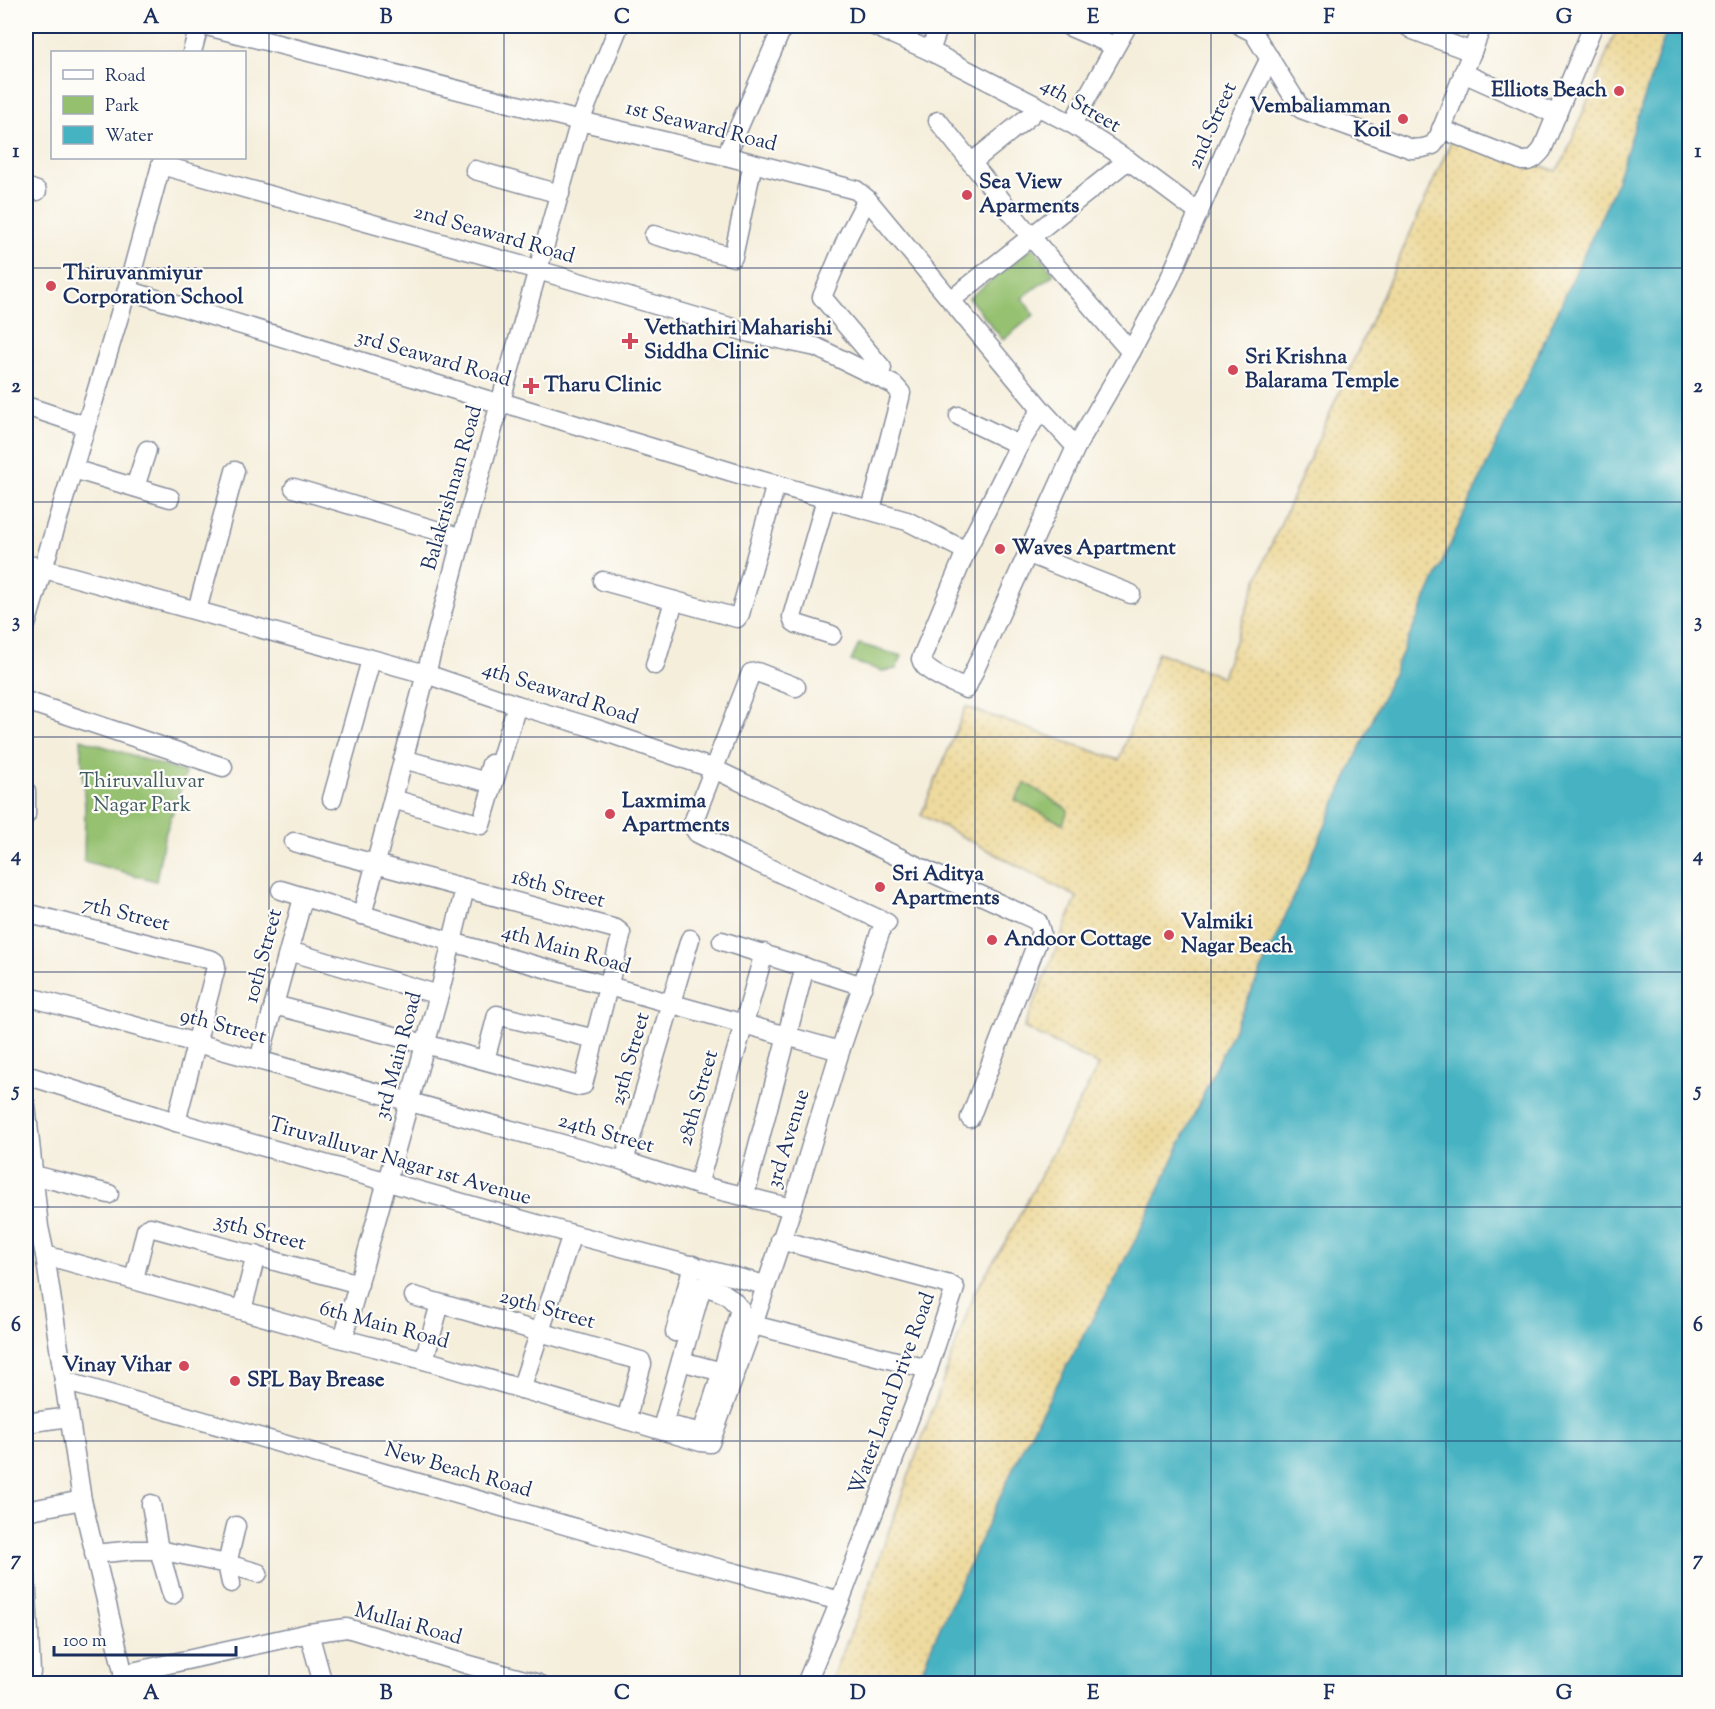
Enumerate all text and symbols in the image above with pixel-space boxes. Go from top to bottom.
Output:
text: A [143,4,160,33]
text: B [380,4,393,33]
text: C [614,4,630,33]
text: D [850,4,866,33]
text: E [1087,4,1100,33]
text: F [1323,4,1335,33]
text: G [1556,4,1573,33]
legend [51,51,246,159]
text: Road [105,64,145,90]
street label: 4th Street [1034,71,1126,141]
place label: Elliots Beach [1491,76,1608,106]
street label: 2nd Street [1180,78,1246,174]
marker: Elliots Beach [1612,84,1626,98]
place label: Vembaliamman Koil [1250,92,1392,146]
text: Park [105,94,140,120]
street label: 1st Seaward Road [622,94,780,160]
marker: Vembaliamman Koil [1396,112,1410,126]
text: Water [105,124,154,150]
text: 1 [13,138,20,167]
text: 1 [1695,138,1702,167]
place label: Sea View Aparments [979,168,1079,222]
marker: Sea View Aparments [960,188,974,202]
street label: 2nd Seaward Road [410,198,578,272]
place label: Thiruvanmiyur Corporation School [63,259,243,313]
marker: Thiruvanmiyur Corporation School [44,279,58,293]
place label: Vethathiri Maharishi Siddha Clinic [644,314,832,368]
street label: 3rd Seaward Road [352,322,515,396]
marker: Vethathiri Maharishi Siddha Clinic [621,332,639,350]
place label: Sri Krishna Balarama Temple [1245,343,1399,397]
marker: Sri Krishna Balarama Temple [1226,363,1240,377]
place label: Tharu Clinic [544,371,662,401]
text: 2 [11,373,21,402]
text: 2 [1693,373,1703,402]
marker: Tharu Clinic [522,377,540,395]
street label: Balakrishnan Road [415,402,491,574]
place label: Waves Apartment [1012,534,1176,564]
marker: Waves Apartment [993,542,1007,556]
text: 3 [12,608,20,637]
text: 3 [1694,608,1702,637]
street label: 4th Seaward Road [478,655,642,733]
park label: Thiruvalluvar Nagar Park [79,767,205,821]
place label: Laxmima Apartments [622,787,730,841]
marker: Laxmima Apartments [603,807,617,821]
text: 4 [10,842,21,871]
text: 4 [1692,842,1703,871]
place label: Sri Aditya Apartments [892,860,1000,914]
street label: 18th Street [508,863,608,917]
marker: Sri Aditya Apartments [873,880,887,894]
street label: 7th Street [79,890,173,940]
street label: 10th Street [237,906,291,1006]
place label: Valmiki Nagar Beach [1181,908,1294,962]
street label: 4th Main Road [498,917,634,983]
place label: Andoor Cottage [1004,925,1152,955]
marker: Valmiki Nagar Beach [1162,928,1176,942]
marker: Andoor Cottage [985,933,999,947]
street label: 3rd Main Road [367,988,431,1123]
street label: 9th Street [176,1001,270,1053]
street label: 25th Street [603,1009,659,1109]
street label: 28th Street [671,1047,727,1149]
text: 5 [11,1077,20,1106]
text: 5 [1693,1077,1702,1106]
street label: 3rd Avenue [760,1086,818,1192]
street label: 24th Street [555,1106,657,1162]
street label: Tiruvalluvar Nagar 1st Avenue [265,1110,535,1214]
street label: 35th Street [211,1206,309,1260]
street label: 29th Street [496,1282,598,1338]
street label: Water Land Drive Road [842,1288,944,1500]
street label: 6th Main Road [316,1294,452,1358]
text: 6 [11,1312,21,1341]
text: 6 [1693,1312,1703,1341]
place label: Vinay Vihar [62,1351,172,1381]
marker: Vinay Vihar [177,1359,191,1373]
place label: SPL Bay Brease [247,1366,385,1396]
marker: SPL Bay Brease [228,1374,242,1388]
street label: New Beach Road [381,1436,535,1506]
text: 7 [11,1546,22,1575]
text: 7 [1693,1546,1704,1575]
street label: Mullai Road [351,1596,465,1654]
scale bar [54,1619,236,1657]
text: 100 m [63,1629,107,1655]
text: A [143,1680,160,1709]
text: B [380,1680,393,1709]
text: C [614,1680,630,1709]
text: D [850,1680,866,1709]
text: E [1087,1680,1100,1709]
text: F [1323,1680,1335,1709]
text: G [1556,1680,1573,1709]

